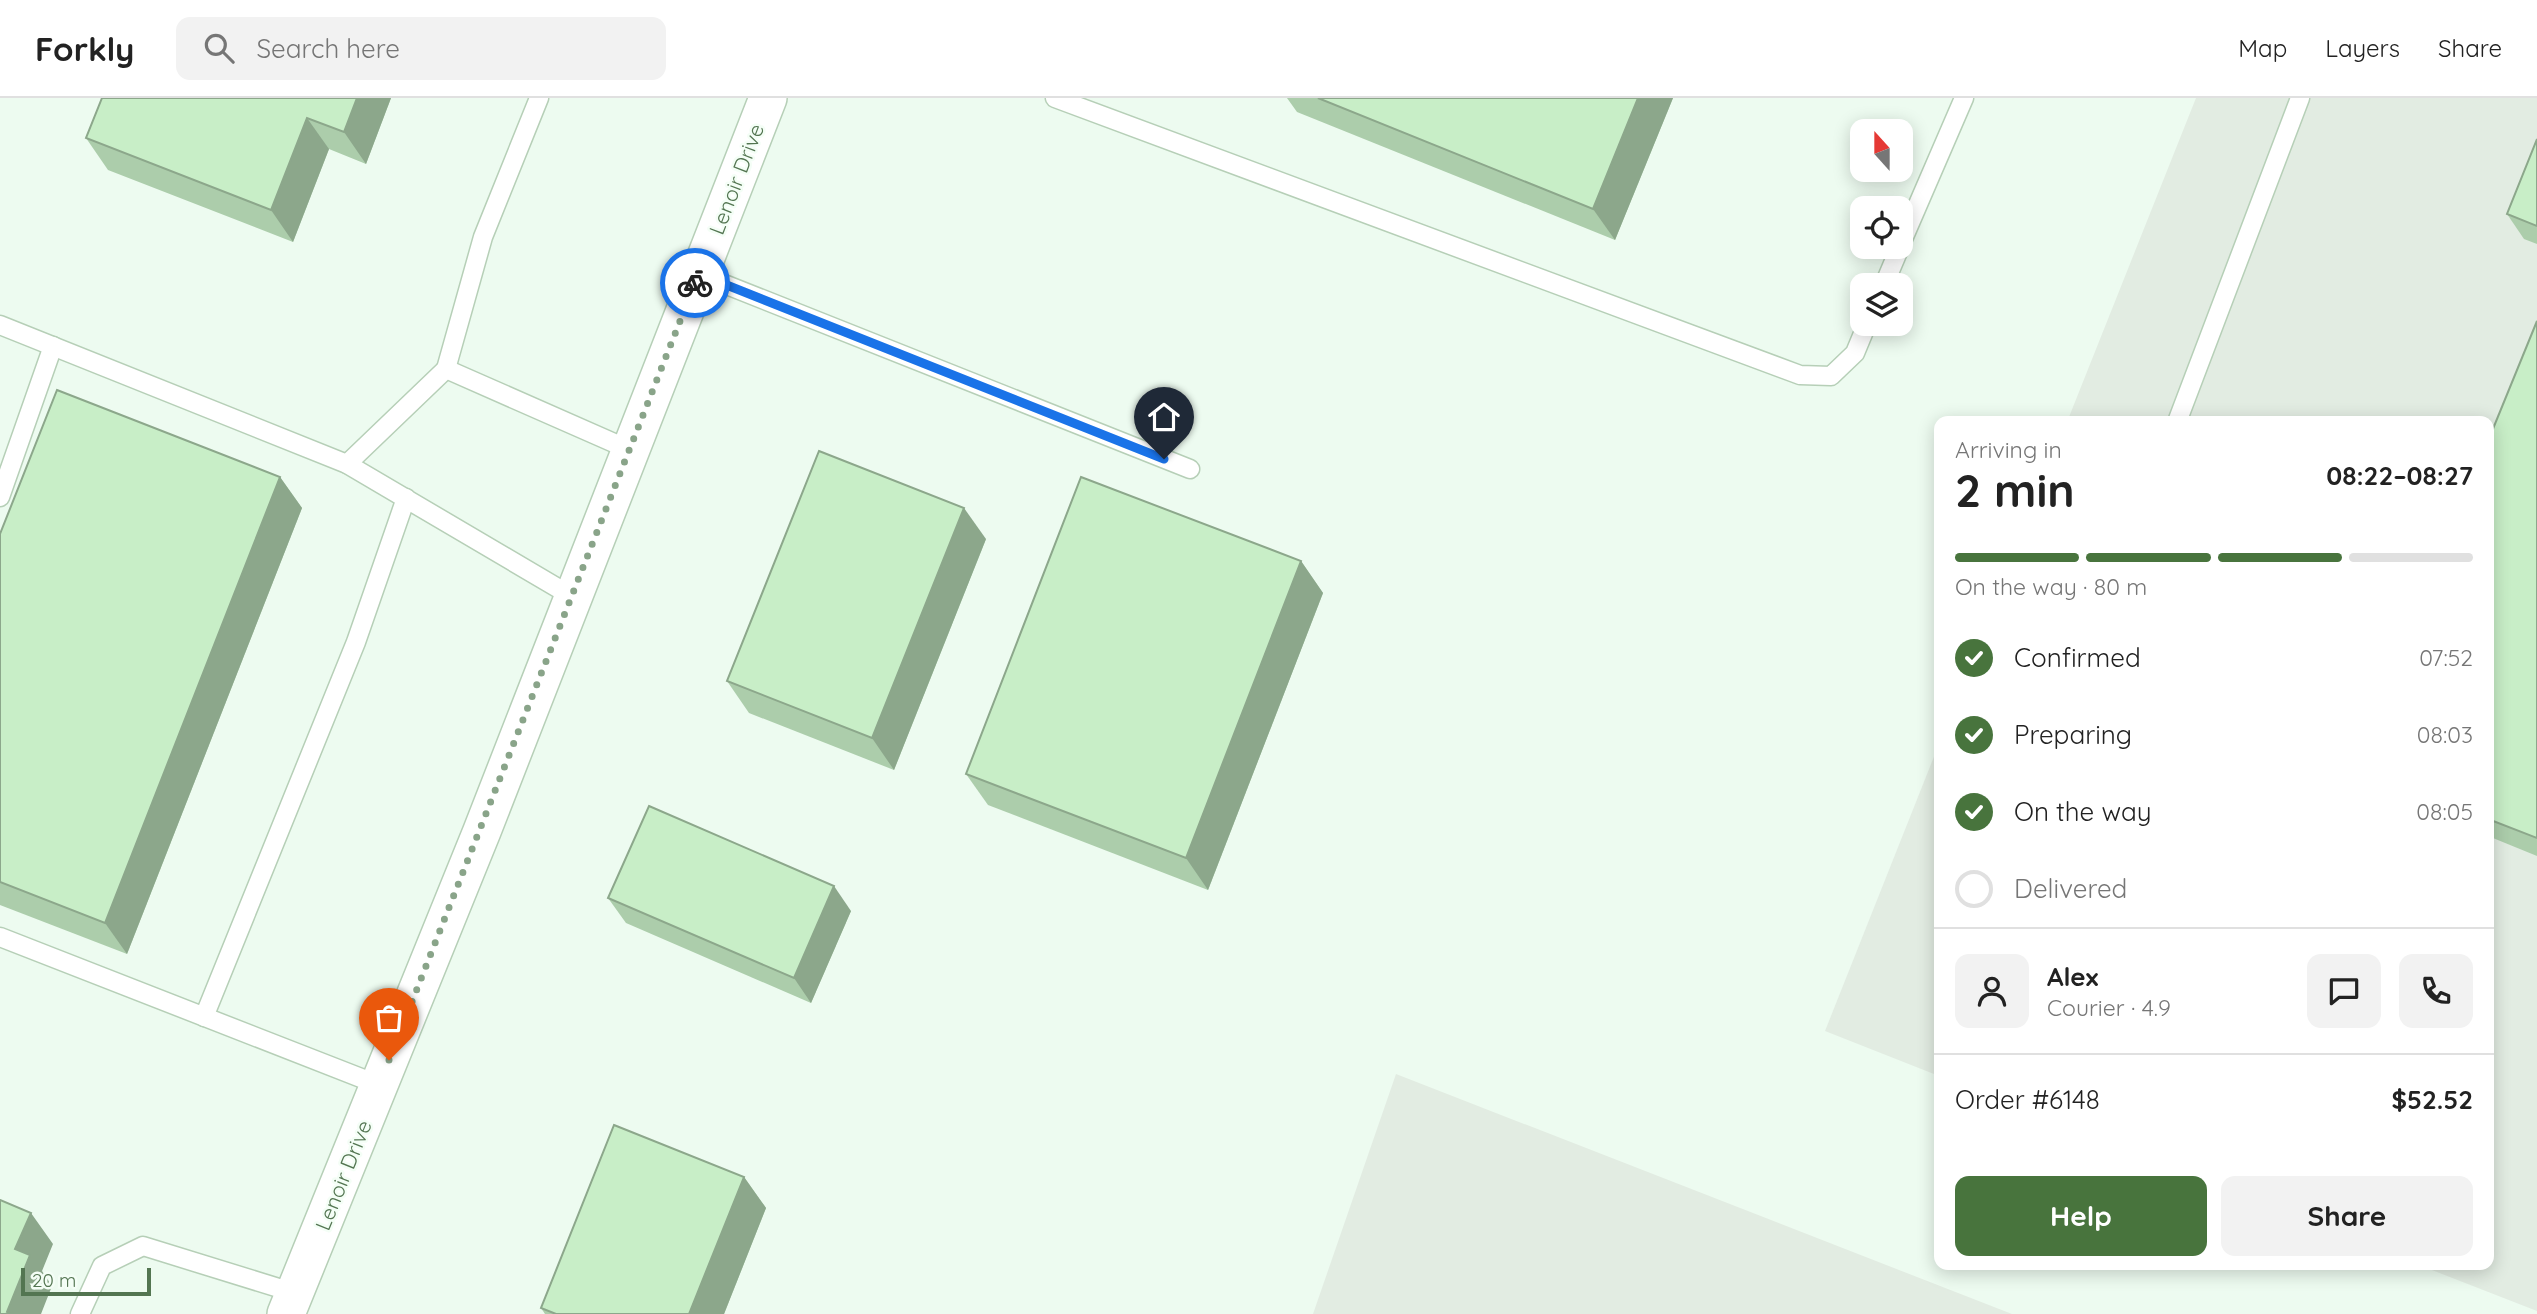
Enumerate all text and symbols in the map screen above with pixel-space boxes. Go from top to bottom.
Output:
search box [176,17,666,80]
text: Forkly [35,28,134,69]
icon: search [200,29,238,67]
text: Search here [256,32,400,65]
text: Map [2238,33,2287,63]
text: Layers [2325,33,2400,63]
text: Share [2438,33,2502,63]
north arrow [1850,119,1913,182]
map controls [1850,119,1913,336]
street label: Lenoir Drive [703,120,769,238]
button: locate [1850,196,1913,259]
courier [660,248,730,318]
icon: bike [676,264,714,302]
button: layers [1850,273,1913,336]
pin [1134,387,1194,459]
icon: home [1145,398,1183,436]
text: Arriving in [1955,435,2062,464]
text: 08:22–08:27 [2326,459,2473,492]
text: 2 min [1955,461,2075,519]
text: On the way · 80 m [1955,572,2147,601]
icon: check [1955,639,1993,677]
text: Confirmed [2014,641,2141,674]
text: 07:52 [2419,643,2473,672]
icon: check [1955,716,1993,754]
text: Preparing [2014,718,2132,751]
text: 08:03 [2417,720,2473,749]
icon: check [1955,793,1993,831]
text: On the way [2014,795,2152,828]
text: 08:05 [2416,797,2473,826]
text: Delivered [2014,872,2127,905]
button: person [1955,954,2029,1028]
button: chat [2307,954,2381,1028]
button: phone [2399,954,2473,1028]
text: Alex [2047,960,2098,993]
pin [359,988,419,1060]
text: Courier · 4.9 [2047,993,2171,1022]
icon: bag [370,999,408,1037]
text: Order #6148 [1955,1083,2100,1116]
text: $52.52 [2391,1083,2473,1116]
street label: Lenoir Drive [309,1116,377,1234]
button: Help [1955,1176,2207,1256]
button: Share [2221,1176,2473,1256]
scale bar [21,1265,150,1297]
text: 20 m [32,1268,76,1292]

